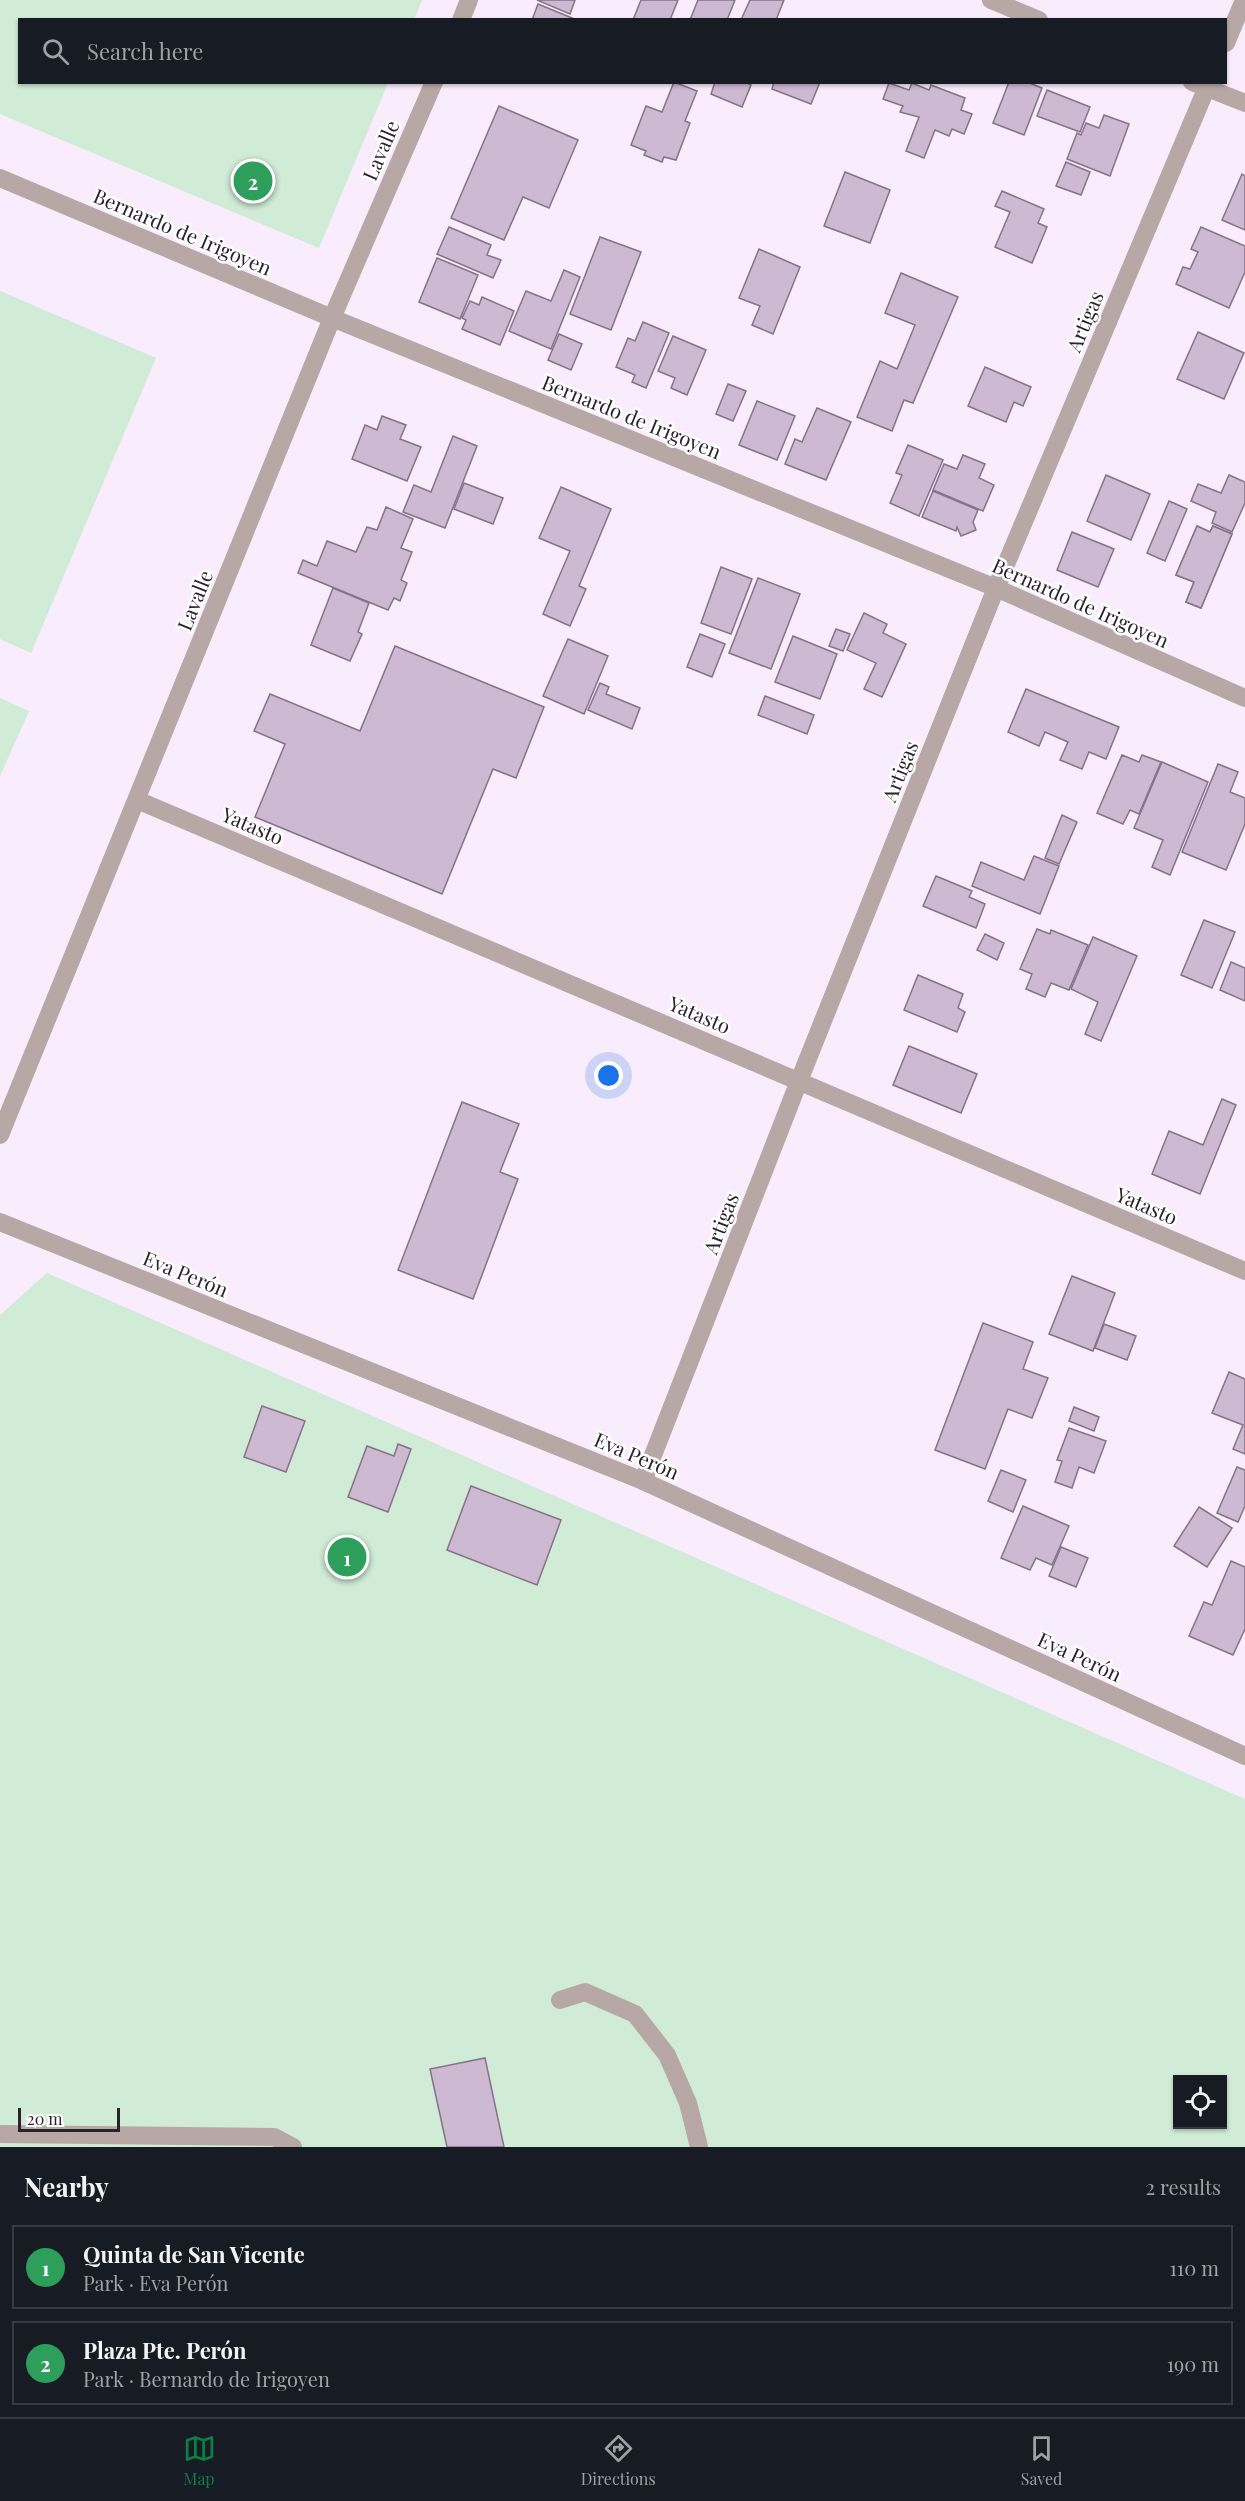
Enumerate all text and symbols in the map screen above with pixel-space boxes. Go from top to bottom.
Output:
search box [18,18,1227,84]
icon: search [39,35,72,68]
text: Search here [87,36,203,66]
street label: Lavalle [355,116,405,184]
pin: 2 [234,158,272,204]
street label: Bernardo de Irigoyen [90,181,276,281]
street label: Artigas [1059,286,1109,357]
street label: Bernardo de Irigoyen [538,368,726,464]
street label: Bernardo de Irigoyen [988,551,1174,653]
street label: Lavalle [170,566,218,634]
street label: Artigas [874,736,923,807]
street label: Yatasto [217,800,288,850]
street label: Yatasto [664,989,735,1039]
your location [594,1061,623,1090]
street label: Yatasto [1111,1180,1182,1230]
street label: Artigas [696,1188,744,1259]
street label: Eva Perón [139,1244,233,1302]
street label: Eva Perón [591,1425,684,1485]
pin: 1 [328,1534,366,1580]
street label: Eva Perón [1034,1625,1126,1687]
map controls [1173,2075,1227,2129]
button: locate [1173,2075,1227,2129]
scale bar [18,2105,120,2132]
text: 20 m [27,2108,62,2129]
text: Nearby [24,2169,109,2204]
text: 2 results [1146,2173,1221,2200]
text: Quinta de San Vicente [83,2239,305,2269]
text: 1 [42,2254,49,2281]
text: 110 m [1169,2254,1219,2281]
text: Park · Eva Perón [83,2269,229,2296]
text: Plaza Pte. Perón [83,2335,247,2365]
text: 2 [40,2350,51,2377]
text: 190 m [1167,2350,1219,2377]
text: Park · Bernardo de Irigoyen [83,2365,330,2392]
tab: Map [183,2432,216,2489]
tab: Directions [581,2432,656,2489]
tab: Saved [1021,2432,1062,2489]

